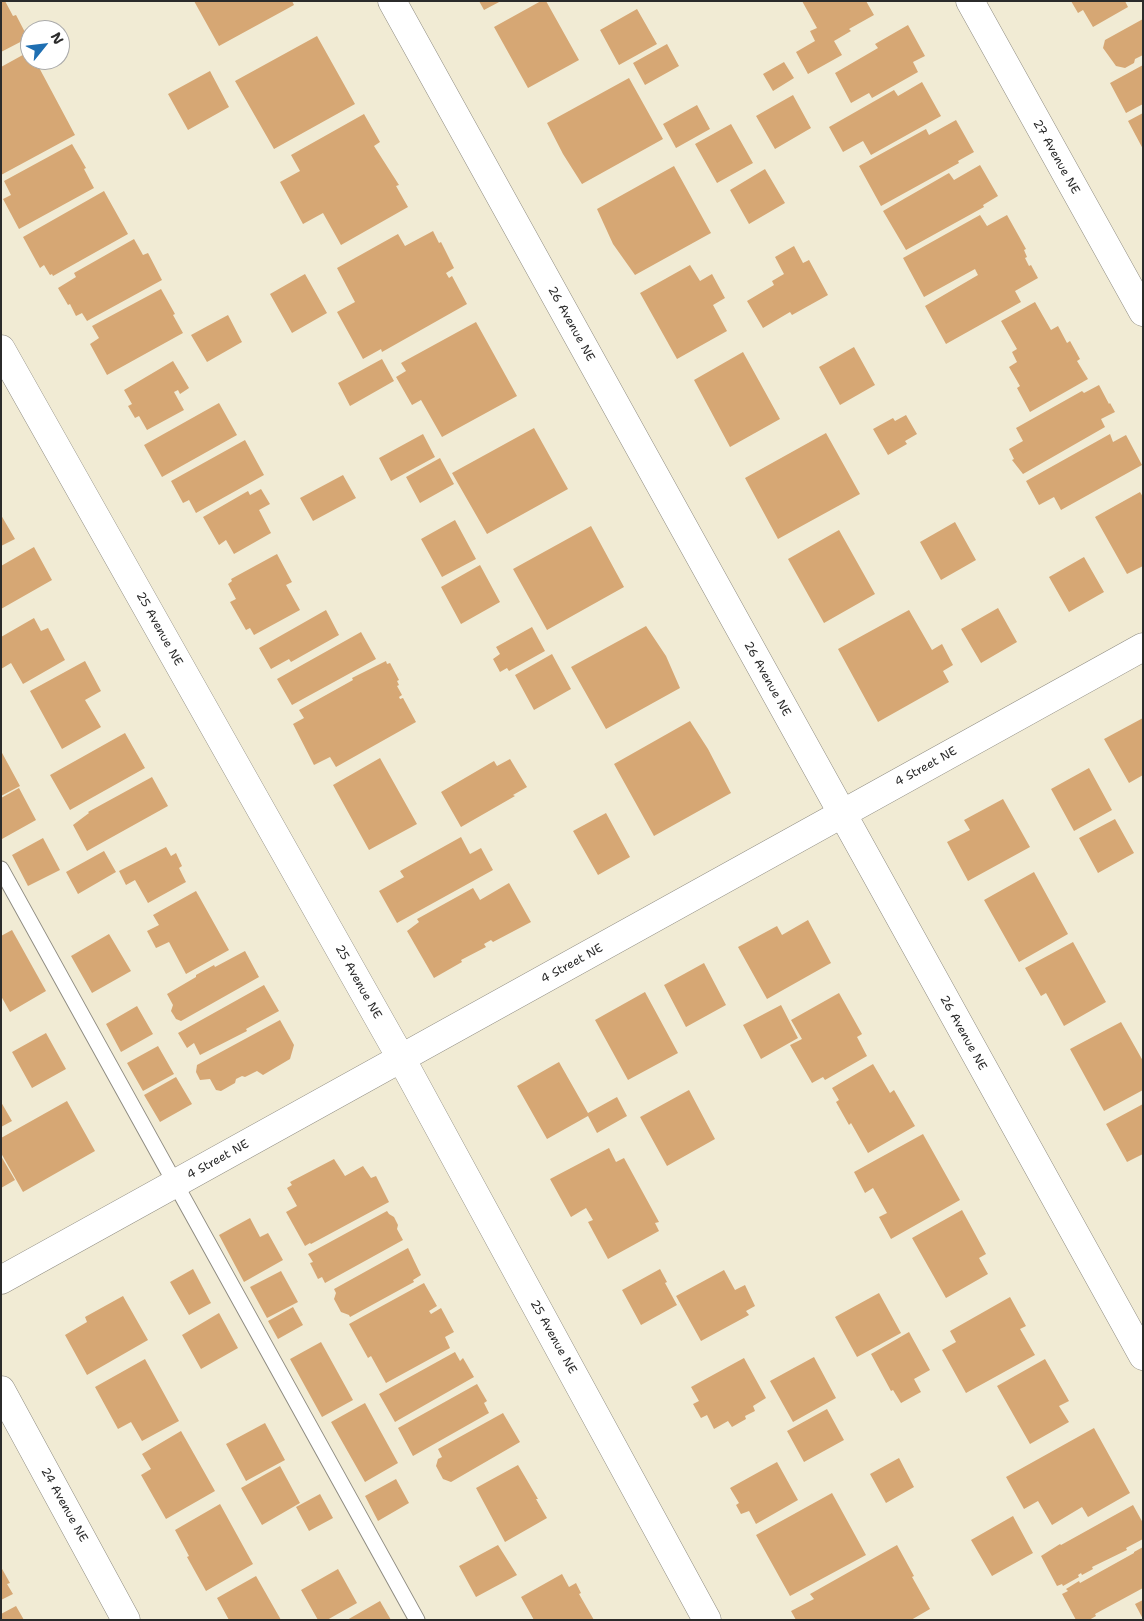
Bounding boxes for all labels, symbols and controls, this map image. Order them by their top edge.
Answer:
north arrow [20,20,70,70]
text: N [47,29,68,47]
street label: 27 Avenue NE [1030,117,1082,197]
street label: 26 Avenue NE [544,284,598,364]
street label: 25 Avenue NE [133,589,185,669]
street label: 26 Avenue NE [740,639,794,719]
street label: 4 Street NE [893,744,959,790]
street label: 4 Street NE [539,941,605,987]
street label: 25 Avenue NE [332,942,384,1022]
street label: 26 Avenue NE [936,993,990,1073]
street label: 4 Street NE [185,1137,251,1183]
street label: 25 Avenue NE [527,1297,579,1377]
street label: 24 Avenue NE [38,1465,90,1545]

